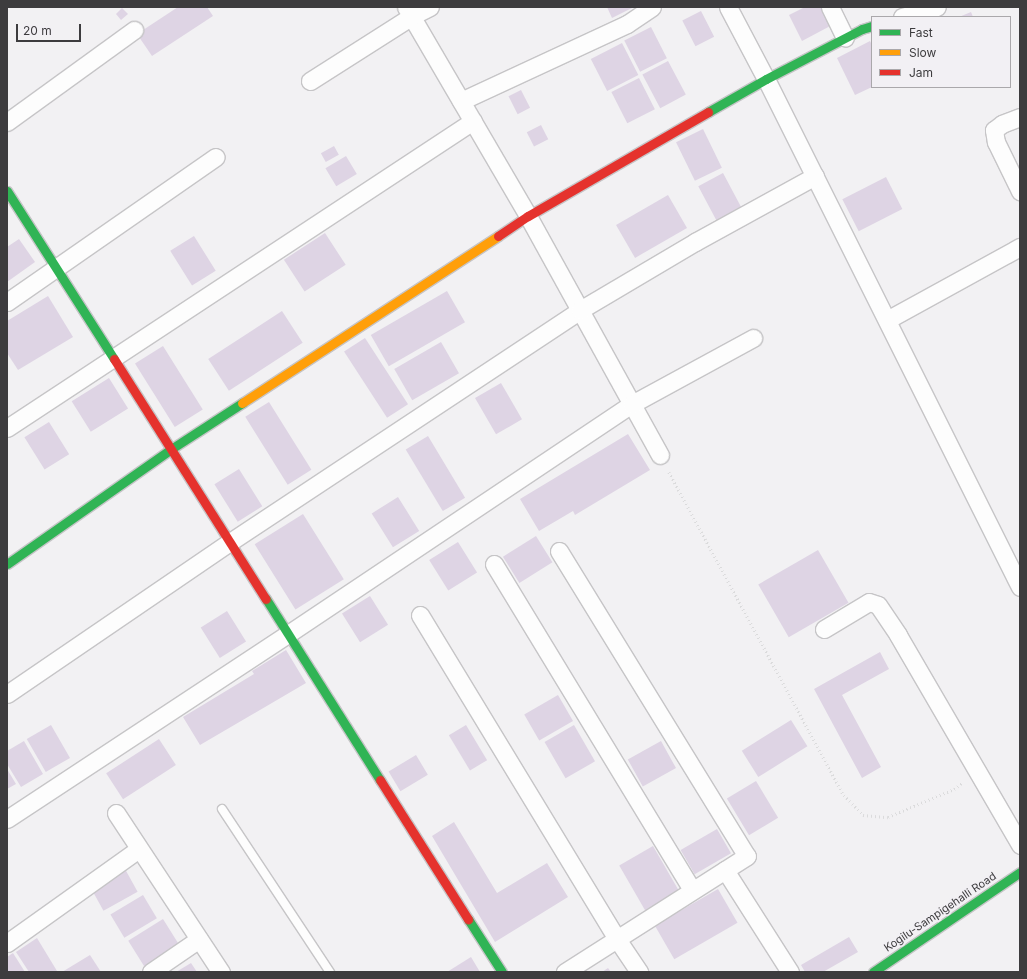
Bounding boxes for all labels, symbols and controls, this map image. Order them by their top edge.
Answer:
scale bar [18,16,83,42]
legend [871,16,1011,88]
text: 20 m [23,23,52,38]
text: Fast [909,25,933,40]
text: Slow [909,45,936,60]
text: Jam [909,65,933,80]
street label: Kogilu-Sampigehalli Road [881,869,999,955]

